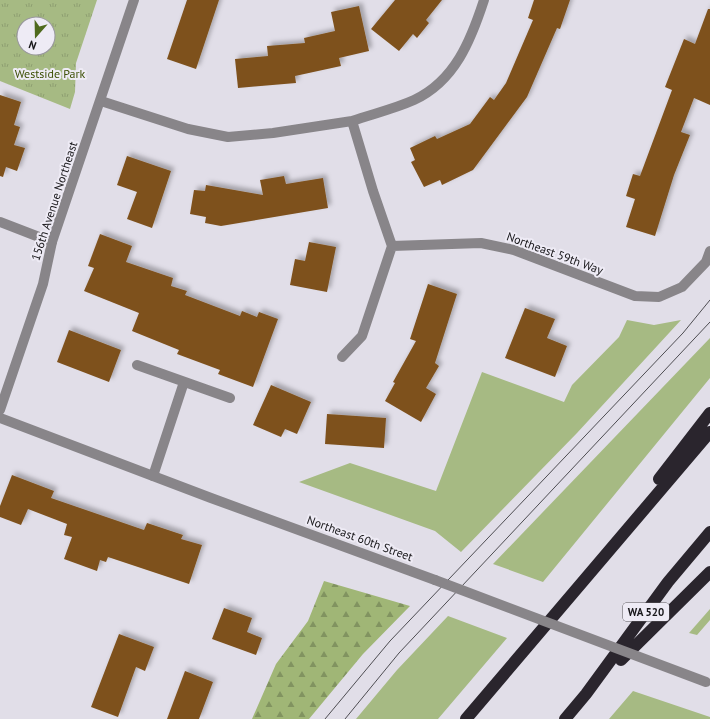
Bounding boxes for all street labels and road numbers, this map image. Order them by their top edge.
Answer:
street label: 156th Avenue Northeast [28,139,80,263]
street label: Northeast 59th Way [505,229,606,278]
street label: Northeast 60th Street [305,512,415,564]
road number: WA 520 [623,603,669,621]

